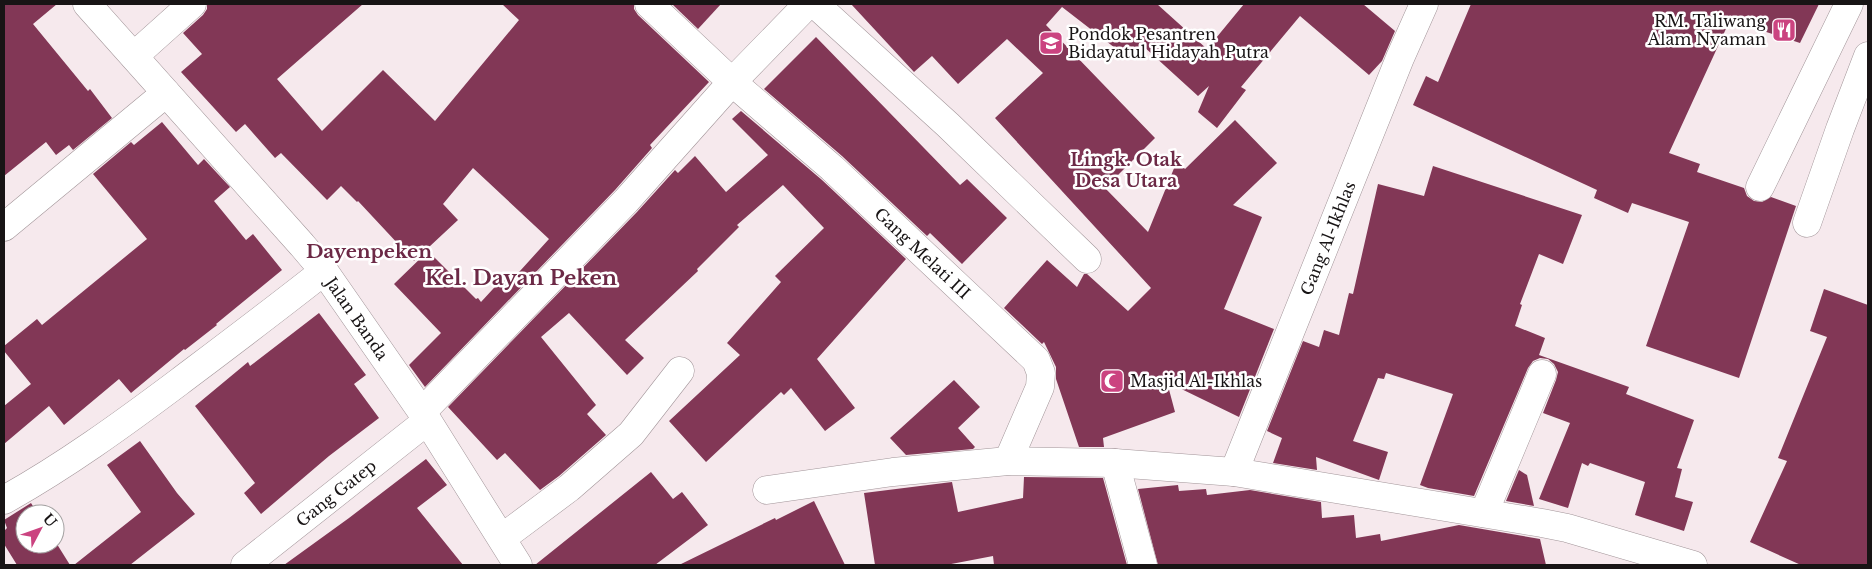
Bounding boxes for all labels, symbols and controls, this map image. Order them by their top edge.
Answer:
place label: RM. Taliwang Alam Nyaman [1647,11,1766,49]
restaurant icon: RM. Taliwang Alam Nyaman [1771,17,1797,43]
place label: Pondok Pesantren Bidayatul Hidayah Putra [1068,24,1269,62]
school or university icon: Pondok Pesantren Bidayatul Hidayah Putra [1038,30,1064,56]
district label: Lingk. Otak Desa Utara [1070,149,1183,192]
street label: Gang Al-Ikhlas [1296,178,1360,298]
street label: Gang Melati III [870,203,975,303]
district label: Dayenpeken [306,240,432,263]
district label: Kel. Dayan Peken [425,265,617,291]
street label: Jalan Banda [320,272,393,364]
mosque icon: Masjid Al-Ikhlas [1099,368,1125,394]
place label: Masjid Al-Ikhlas [1130,371,1262,391]
street label: Gang Gatep [292,455,380,531]
north arrow [15,504,65,554]
text: U [39,510,61,532]

